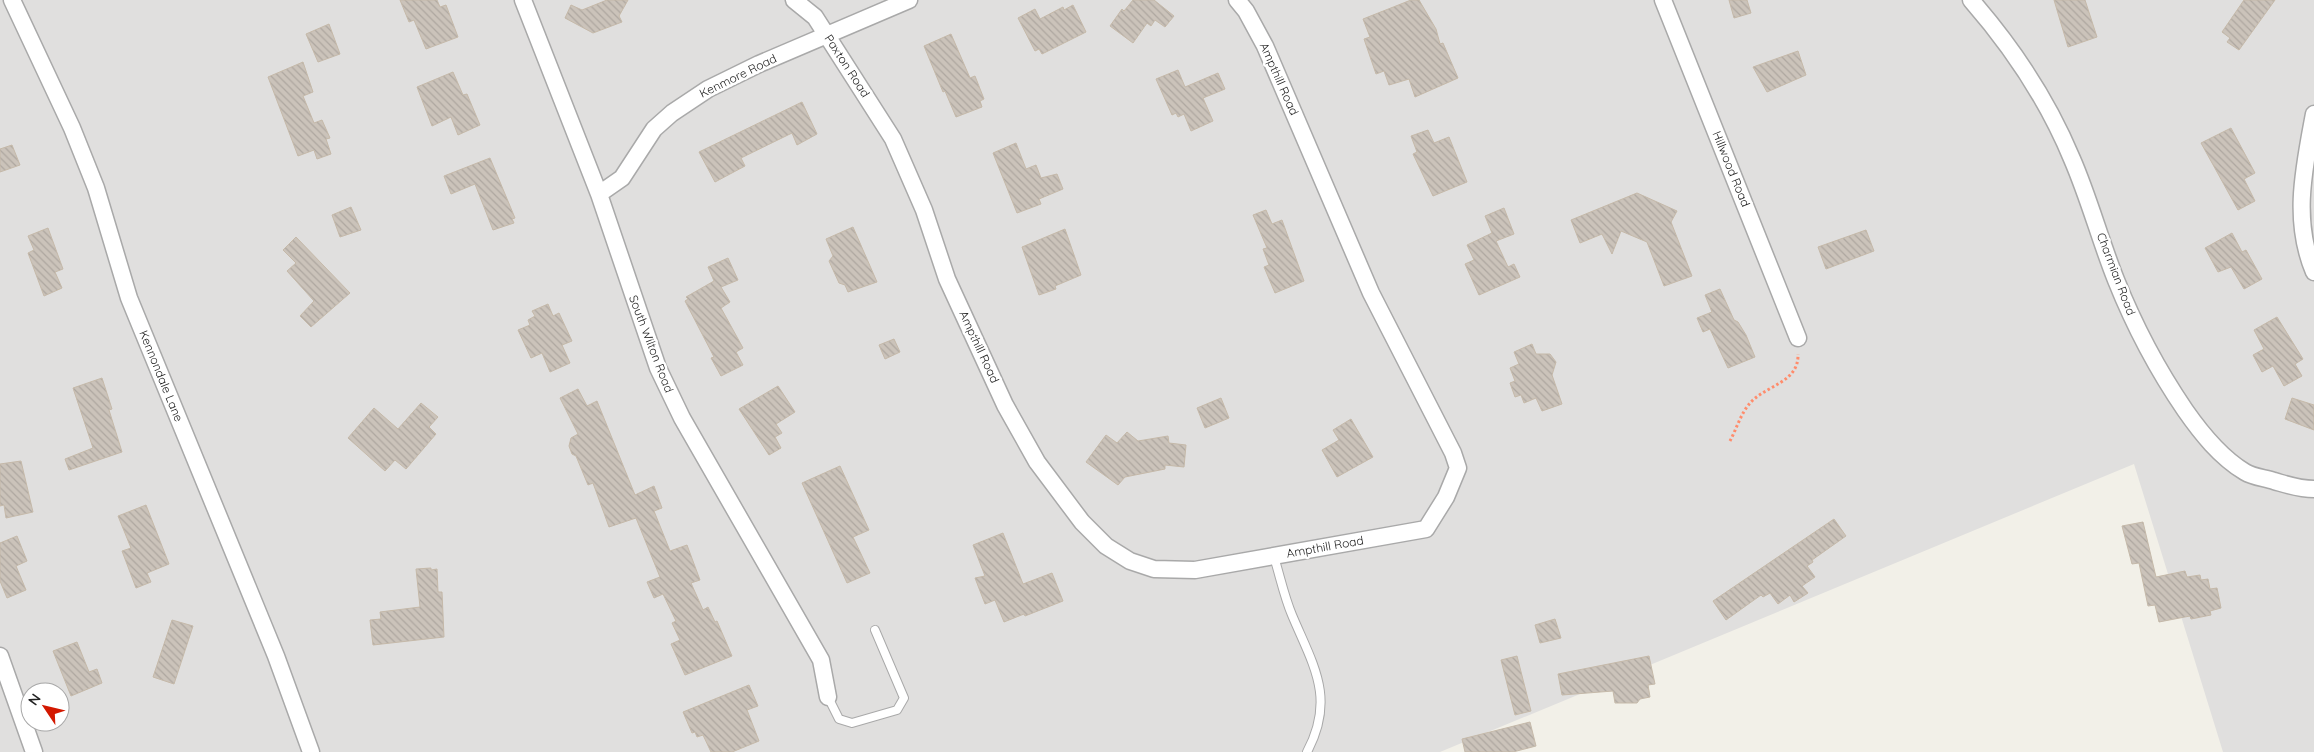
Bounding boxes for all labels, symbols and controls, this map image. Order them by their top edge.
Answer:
street label: Paxton Road [822,31,873,100]
street label: Ampthill Road [1257,40,1302,117]
street label: Kenmore Road [697,50,779,101]
street label: Hillwood Road [1709,129,1753,209]
street label: Charmian Road [2094,230,2139,317]
street label: South Wilton Road [626,293,677,395]
street label: Ampthill Road [956,308,1003,385]
street label: Kennondale Lane [136,328,187,424]
street label: Ampthill Road [1285,532,1365,561]
north arrow [20,682,70,732]
text: N [24,690,45,709]

